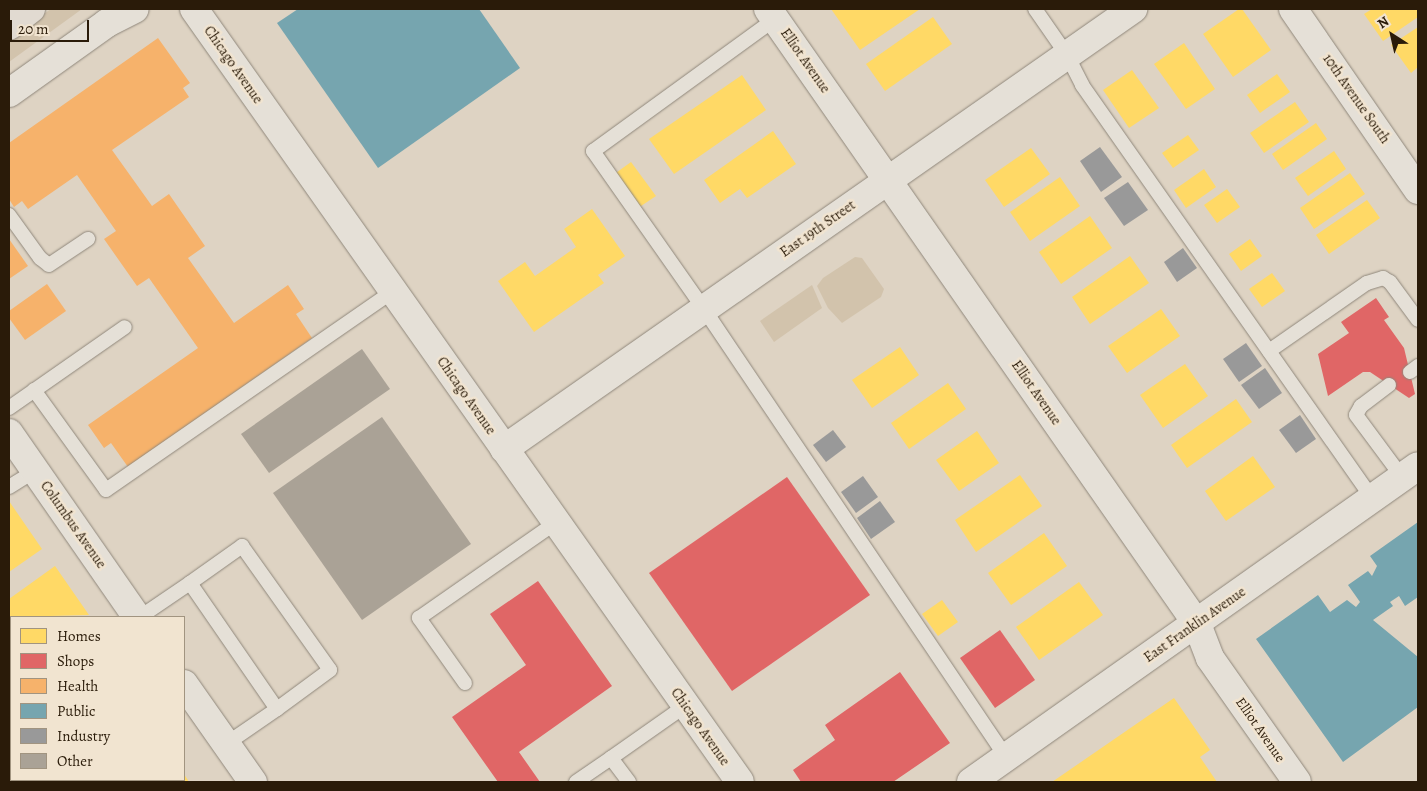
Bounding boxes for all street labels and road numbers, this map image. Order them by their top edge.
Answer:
street label: Chicago Avenue [200,23,266,107]
street label: Elliot Avenue [777,25,833,97]
street label: 10th Avenue South [1319,51,1393,147]
street label: East 19th Street [777,197,859,261]
street label: Chicago Avenue [433,354,499,438]
street label: Elliot Avenue [1008,357,1064,429]
street label: Columbus Avenue [37,478,109,572]
street label: East Franklin Avenue [1141,584,1249,666]
street label: Chicago Avenue [667,685,733,769]
street label: Elliot Avenue [1232,694,1288,766]

